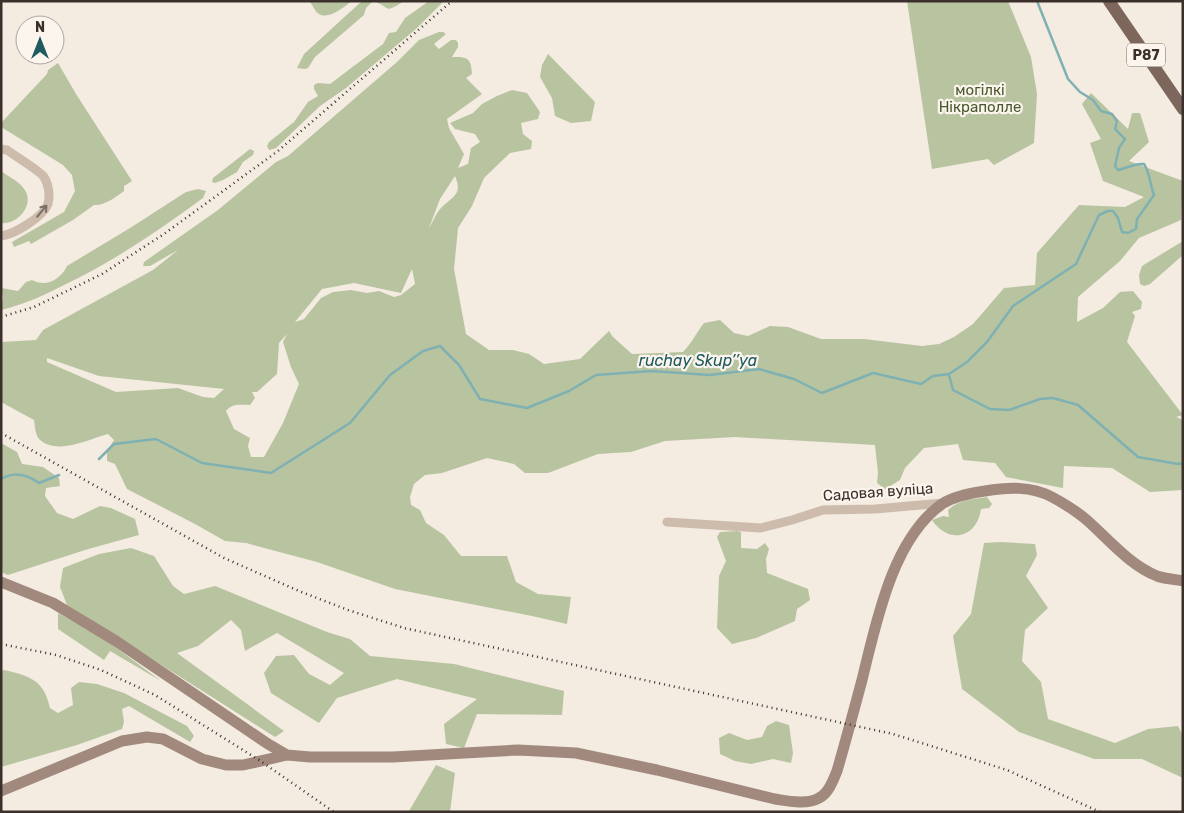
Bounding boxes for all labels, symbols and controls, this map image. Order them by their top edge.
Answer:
north arrow [15,15,65,65]
text: N [35,19,45,36]
road number: Р87 [1127,44,1165,66]
park label: могілкі Нікраполле [939,81,1021,116]
one-way arrow [36,205,47,218]
water label: ruchay Skup’’ya [639,351,757,370]
street label: Садовая вуліца [822,479,934,505]

